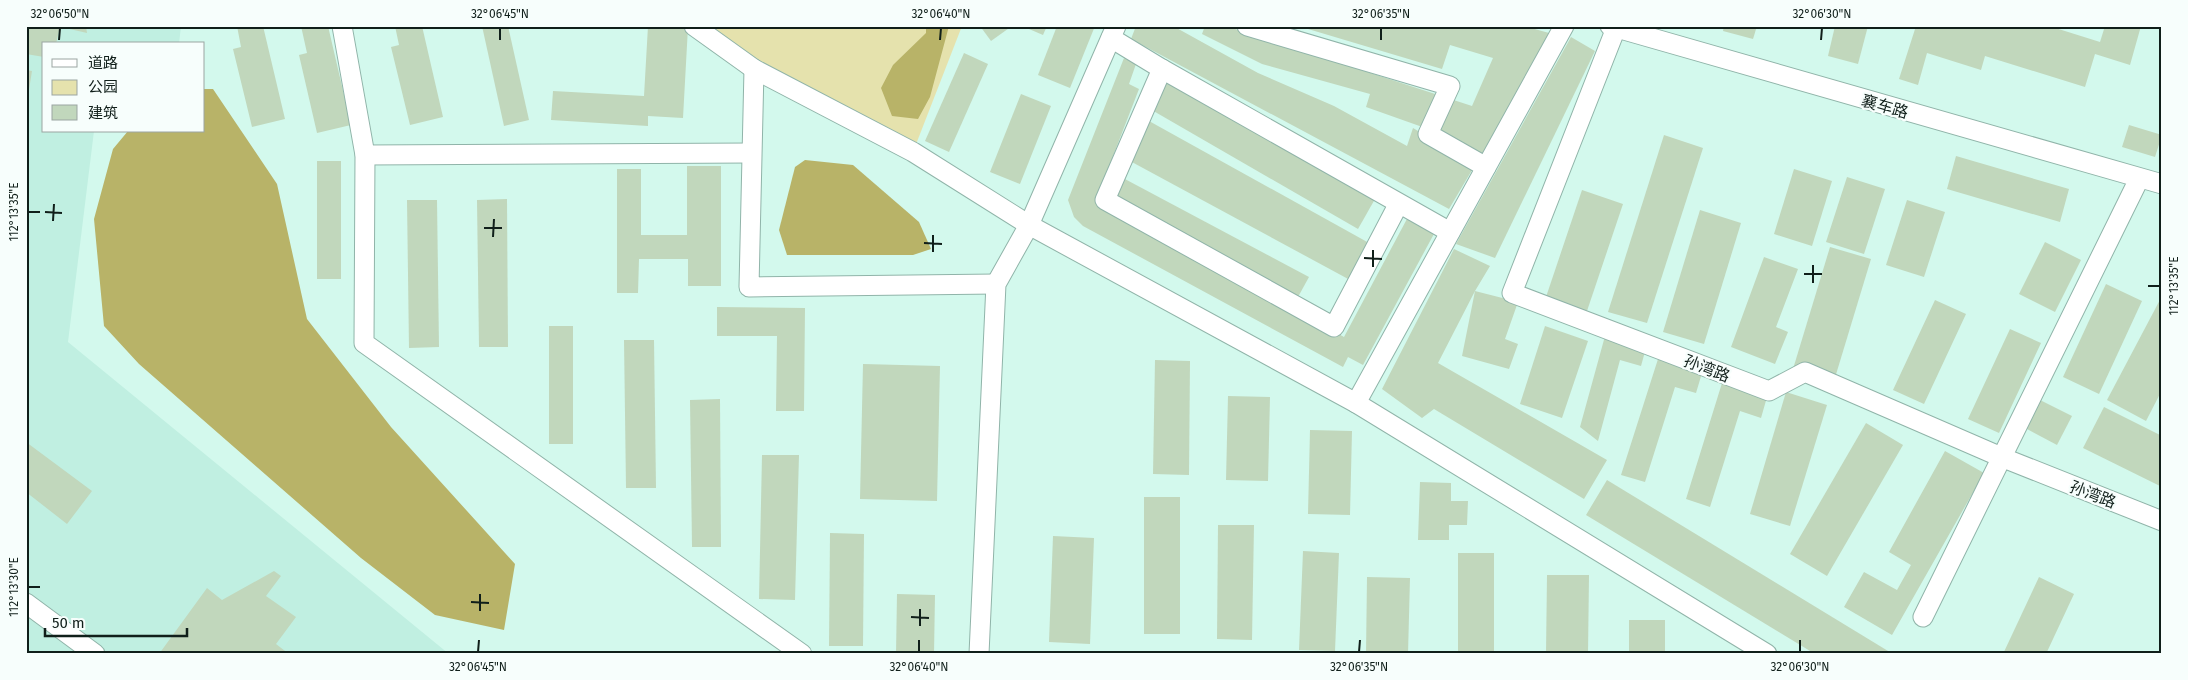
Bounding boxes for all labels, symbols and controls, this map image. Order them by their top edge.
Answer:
text: 32°06'50"N [30,7,90,21]
text: 32°06'45"N [471,7,529,21]
text: 32°06'40"N [911,7,971,21]
text: 32°06'35"N [1352,7,1410,21]
text: 32°06'30"N [1792,7,1852,21]
legend [42,42,205,132]
text: 道路 [88,54,118,72]
text: 公园 [88,78,118,96]
street label: 襄车路 [1859,91,1911,122]
text: 建筑 [88,104,118,122]
text: 112°13'35"E [7,182,21,242]
text: 112°13'35"E [2167,256,2181,316]
street label: 孙湾路 [1681,351,1733,386]
street label: 孙湾路 [2067,477,2119,512]
text: 112°13'30"E [7,557,21,617]
scale bar [45,605,188,637]
text: 50 m [52,614,85,632]
text: 32°06'45"N [449,660,507,674]
text: 32°06'40"N [889,660,949,674]
text: 32°06'35"N [1330,660,1388,674]
text: 32°06'30"N [1770,660,1830,674]

